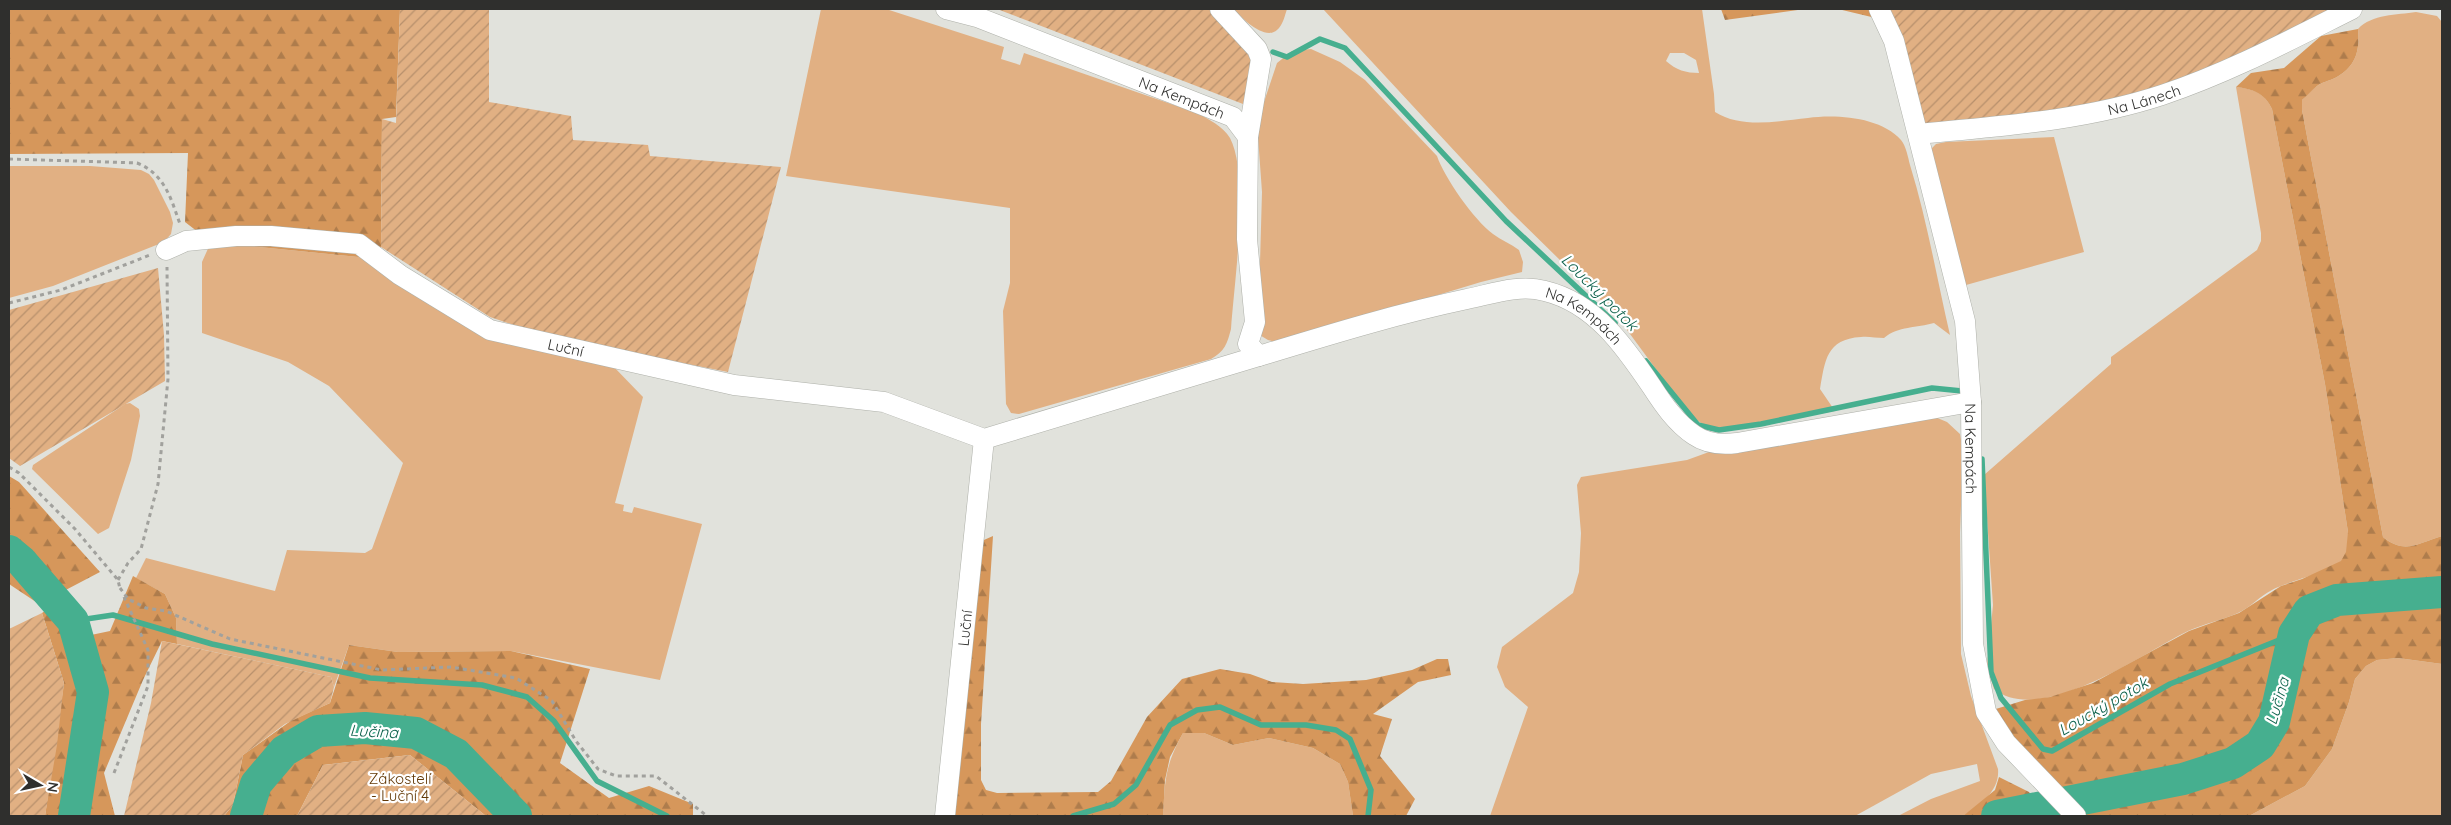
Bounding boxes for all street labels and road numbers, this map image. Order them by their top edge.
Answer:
street label: Na Kempách [1136,72,1228,122]
street label: Na Lánech [2106,80,2183,119]
street label: Na Kempách [1543,282,1627,348]
street label: Luční [546,334,586,360]
street label: Na Kempách [1962,403,1981,494]
street label: Luční [953,608,976,647]

